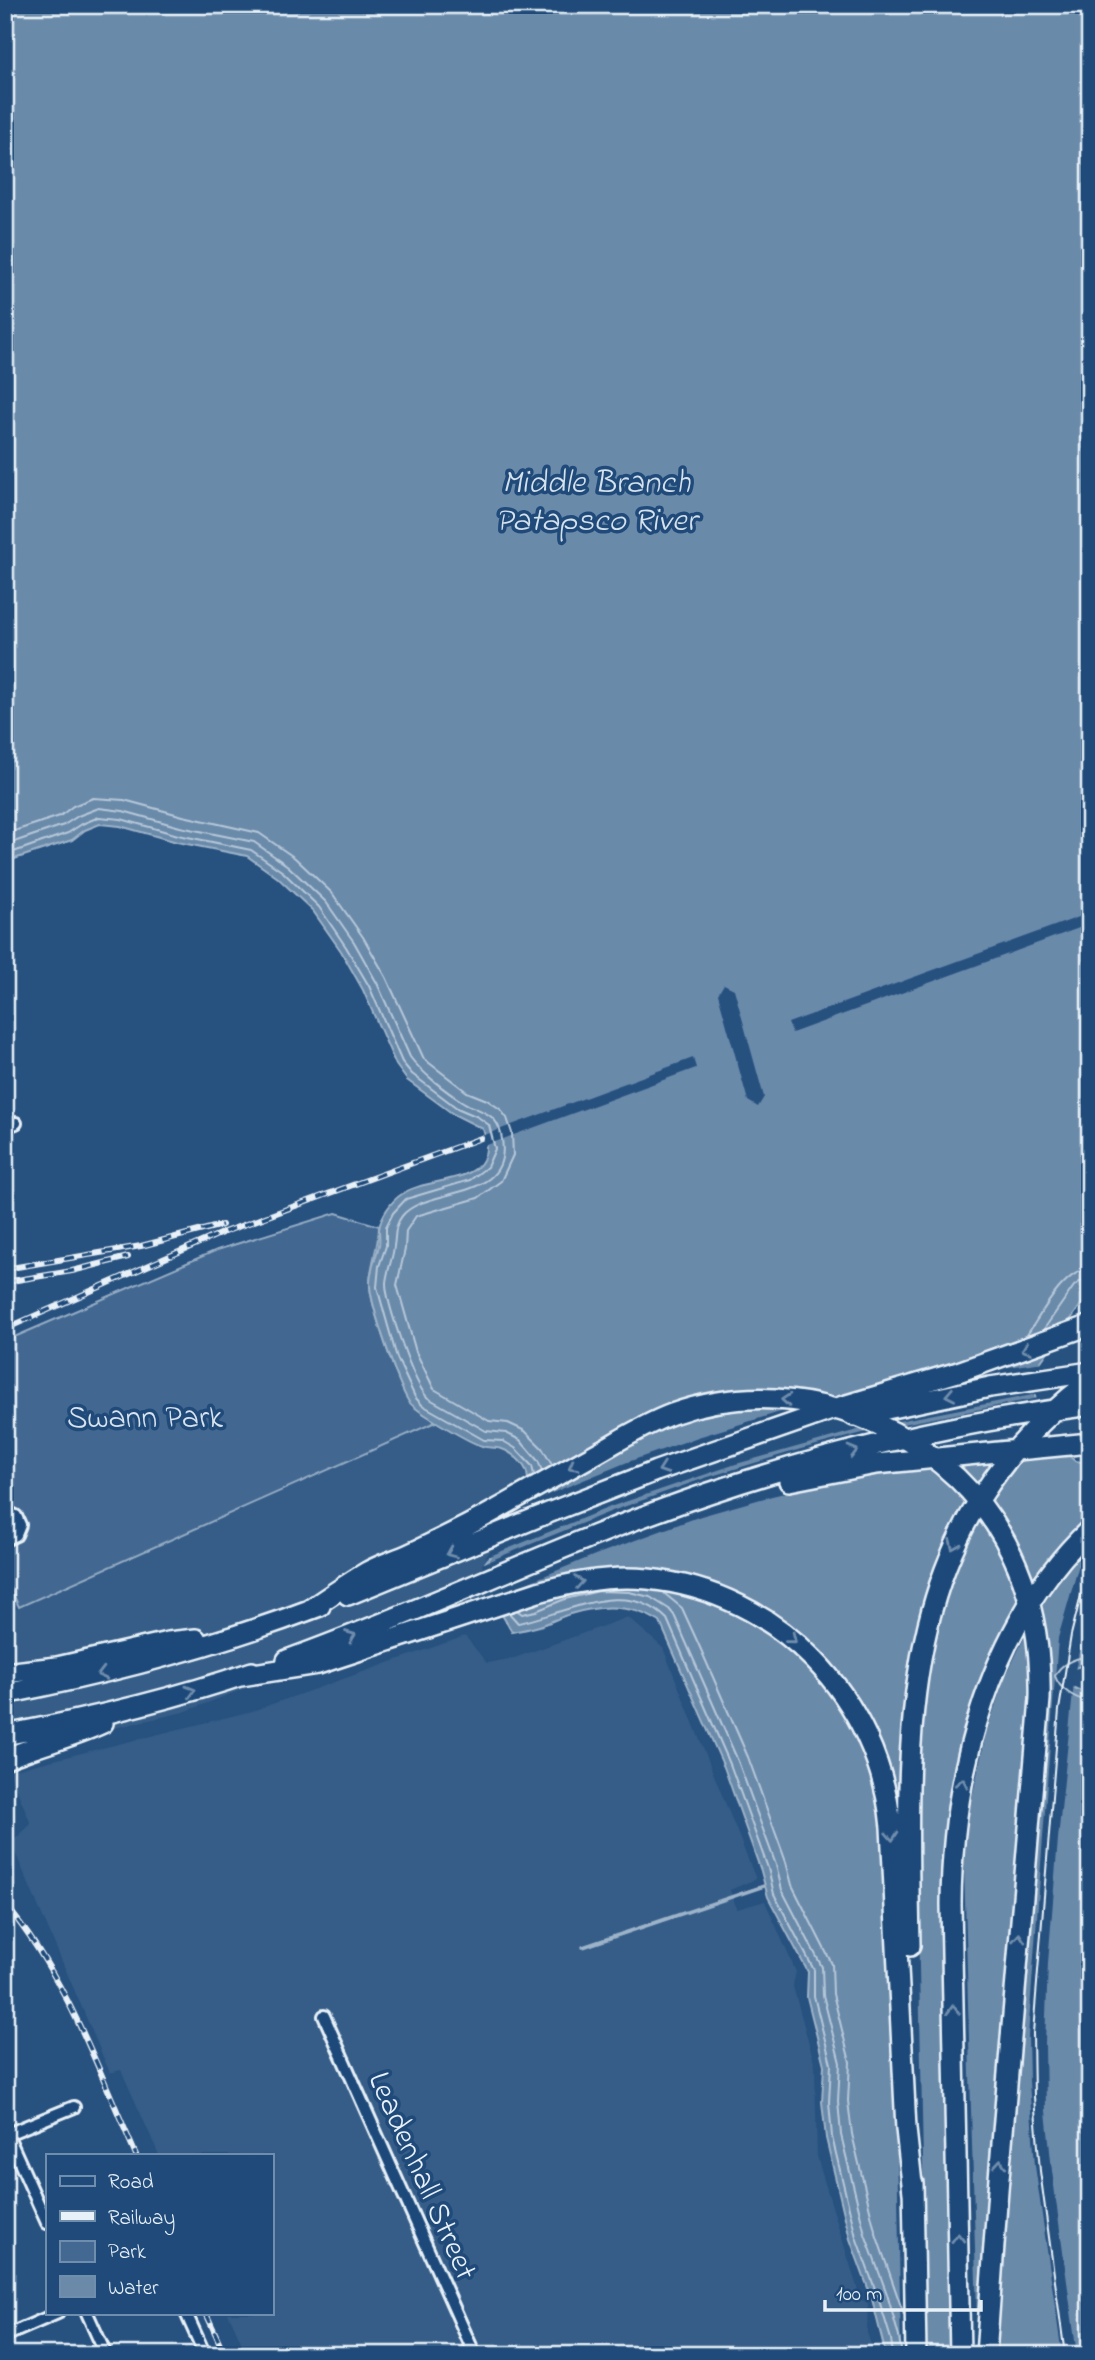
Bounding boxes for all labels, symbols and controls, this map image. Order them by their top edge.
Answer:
water label: Middle Branch Patapsco River [495,460,701,546]
one-way arrow [1020,1340,1032,1354]
one-way arrow [944,1386,956,1401]
one-way arrow [780,1393,791,1408]
park label: Swann Park [67,1396,224,1443]
one-way arrow [847,1445,859,1459]
one-way arrow [567,1458,580,1471]
one-way arrow [657,1461,669,1475]
one-way arrow [948,1538,962,1550]
one-way arrow [446,1545,458,1559]
one-way arrow [574,1575,585,1590]
one-way arrow [345,1630,357,1644]
one-way arrow [784,1631,797,1643]
one-way arrow [96,1666,108,1680]
one-way arrow [185,1685,197,1700]
one-way arrow [954,1777,969,1789]
one-way arrow [884,1831,899,1842]
one-way arrow [1011,1932,1026,1943]
one-way arrow [945,2004,960,2015]
street label: Leadenhall Street [354,2065,488,2288]
legend [46,2154,273,2314]
one-way arrow [992,2159,1007,2170]
text: Road [108,2168,154,2198]
text: Railway [108,2204,175,2236]
one-way arrow [950,2232,965,2243]
text: Park [108,2238,147,2268]
scale bar [825,2269,981,2313]
text: Water [108,2274,159,2304]
text: 100 m [836,2280,882,2310]

